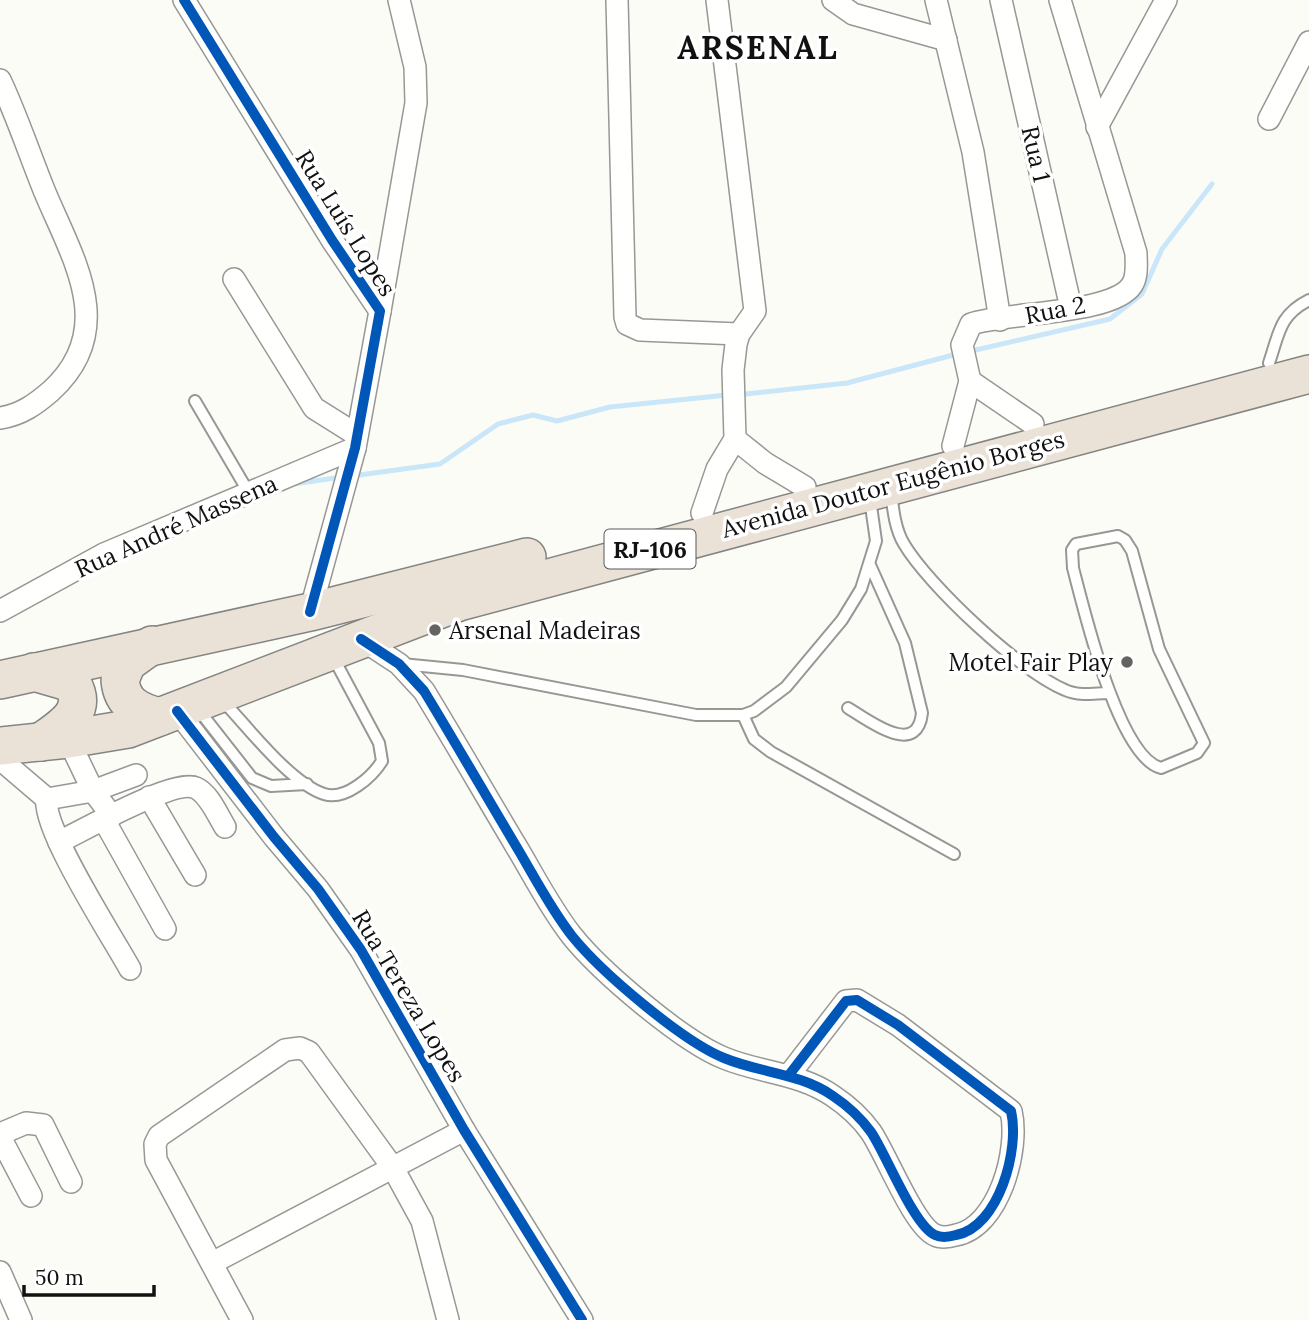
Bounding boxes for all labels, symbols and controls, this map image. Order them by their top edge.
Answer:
district label: ARSENAL [677,27,839,68]
street label: Rua 1 [1015,123,1057,185]
street label: Rua Luís Lopes [289,144,403,302]
street label: Rua 2 [1022,289,1088,331]
street label: Avenida Doutor Eugênio Borges [717,423,1068,545]
street label: Rua André Massena [70,467,282,585]
road number: RJ-106 [604,530,696,568]
place label: Arsenal Madeiras [448,615,641,646]
marker: Arsenal Madeiras [427,622,443,638]
place label: Motel Fair Play [948,647,1113,678]
marker: Motel Fair Play [1119,654,1135,670]
street label: Rua Tereza Lopes [345,904,473,1088]
scale bar [24,1254,154,1298]
text: 50 m [35,1264,84,1291]

